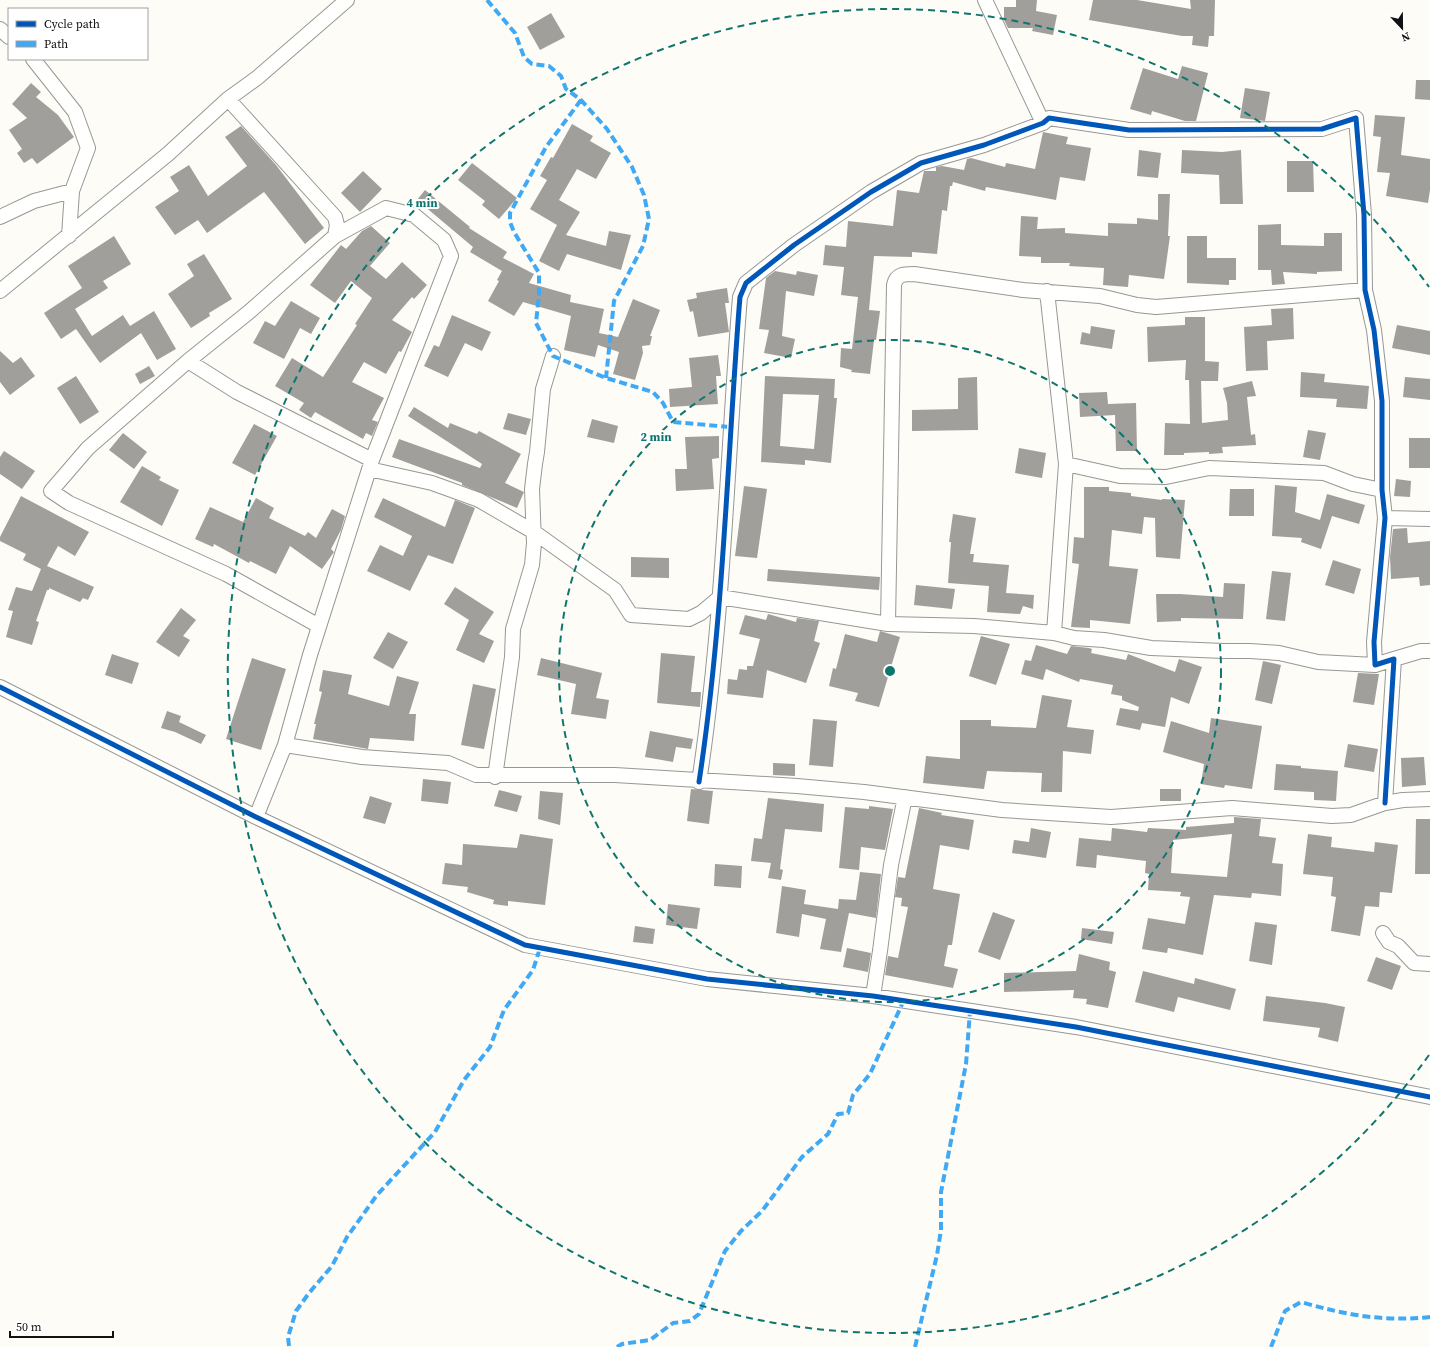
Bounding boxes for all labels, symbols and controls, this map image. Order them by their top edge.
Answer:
legend [8,8,148,60]
north arrow [1382,8,1422,48]
text: Cycle path [44,16,100,32]
text: N [1399,28,1412,45]
text: Path [44,36,68,52]
text: 4 min [406,195,438,211]
text: 2 min [640,429,672,445]
centre of rings [883,664,897,678]
scale bar [10,1313,113,1339]
text: 50 m [16,1319,42,1335]

